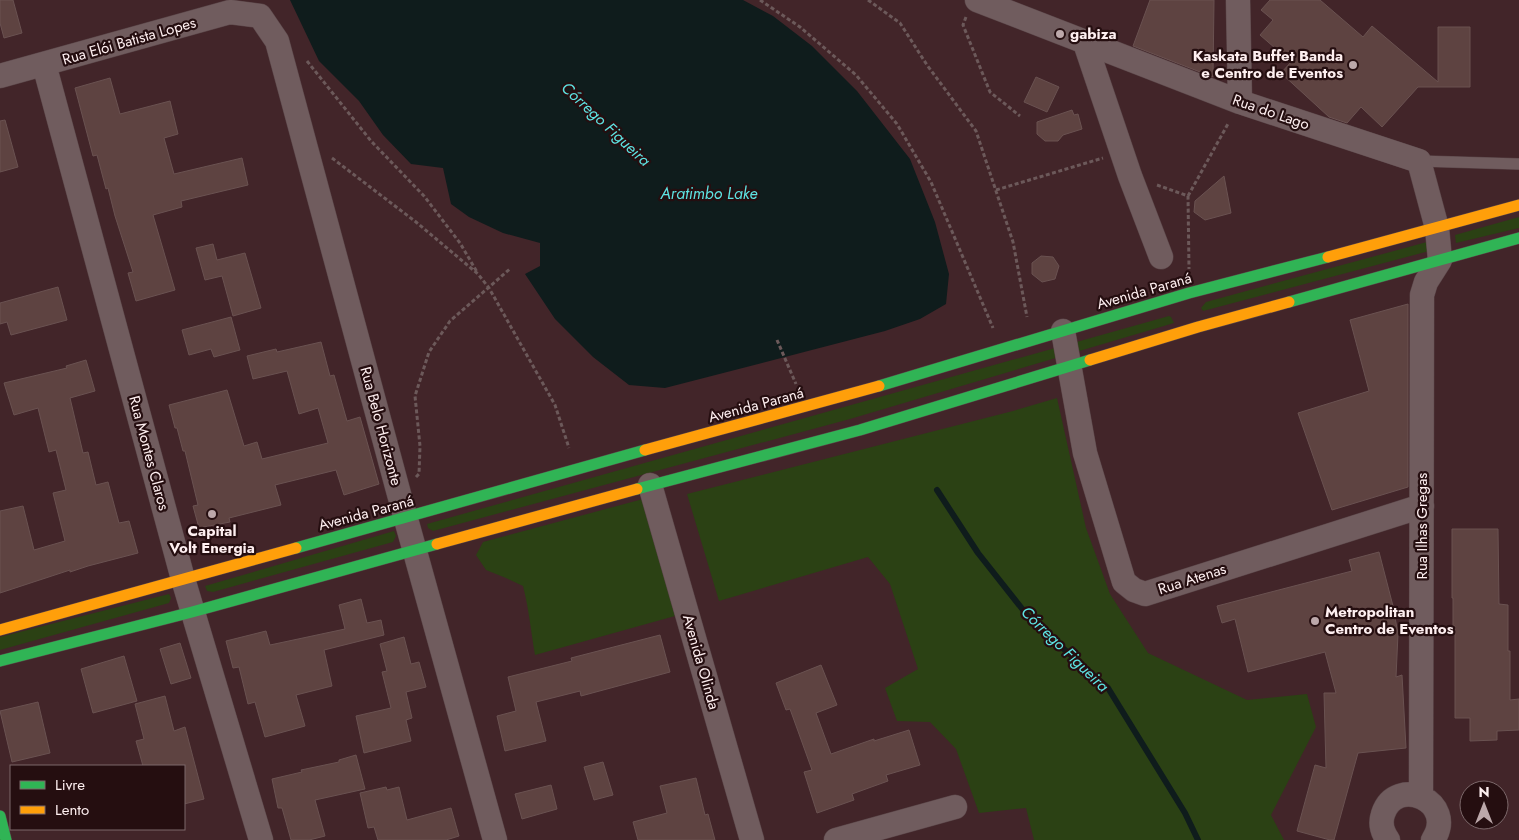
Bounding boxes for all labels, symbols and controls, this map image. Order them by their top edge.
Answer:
street label: Rua Elói Batista Lopes [60,11,198,71]
place label: gabiza [1070,23,1117,45]
marker: gabiza [1054,28,1066,40]
place label: Kaskata Buffet Banda e Centro de Eventos [1193,45,1343,84]
marker: Kaskata Buffet Banda e Centro de Eventos [1347,59,1359,71]
water label: Córrego Figueira [556,76,656,172]
street label: Rua do Lago [1230,89,1312,135]
water label: Aratimbo Lake [660,182,757,205]
street label: Avenida Paraná [1094,267,1194,315]
street label: Rua Belo Horizonte [355,364,408,488]
street label: Avenida Paraná [706,382,806,428]
street label: Rua Montes Claros [123,393,175,513]
street label: Rua Ilhas Gregas [1411,473,1433,579]
street label: Avenida Paraná [316,490,416,536]
marker: Capital Volt Energia [206,508,218,520]
place label: Capital Volt Energia [168,520,255,559]
street label: Rua Atenas [1155,558,1229,600]
water label: Córrego Figueira [1016,601,1114,697]
place label: Metropolitan Centro de Eventos [1325,601,1454,640]
street label: Avenida Olinda [677,612,725,712]
marker: Metropolitan Centro de Eventos [1309,615,1321,627]
legend [10,765,185,830]
text: Livre [55,774,85,796]
north arrow [1459,780,1509,830]
text: N [1478,782,1490,802]
text: Lento [55,799,89,821]

